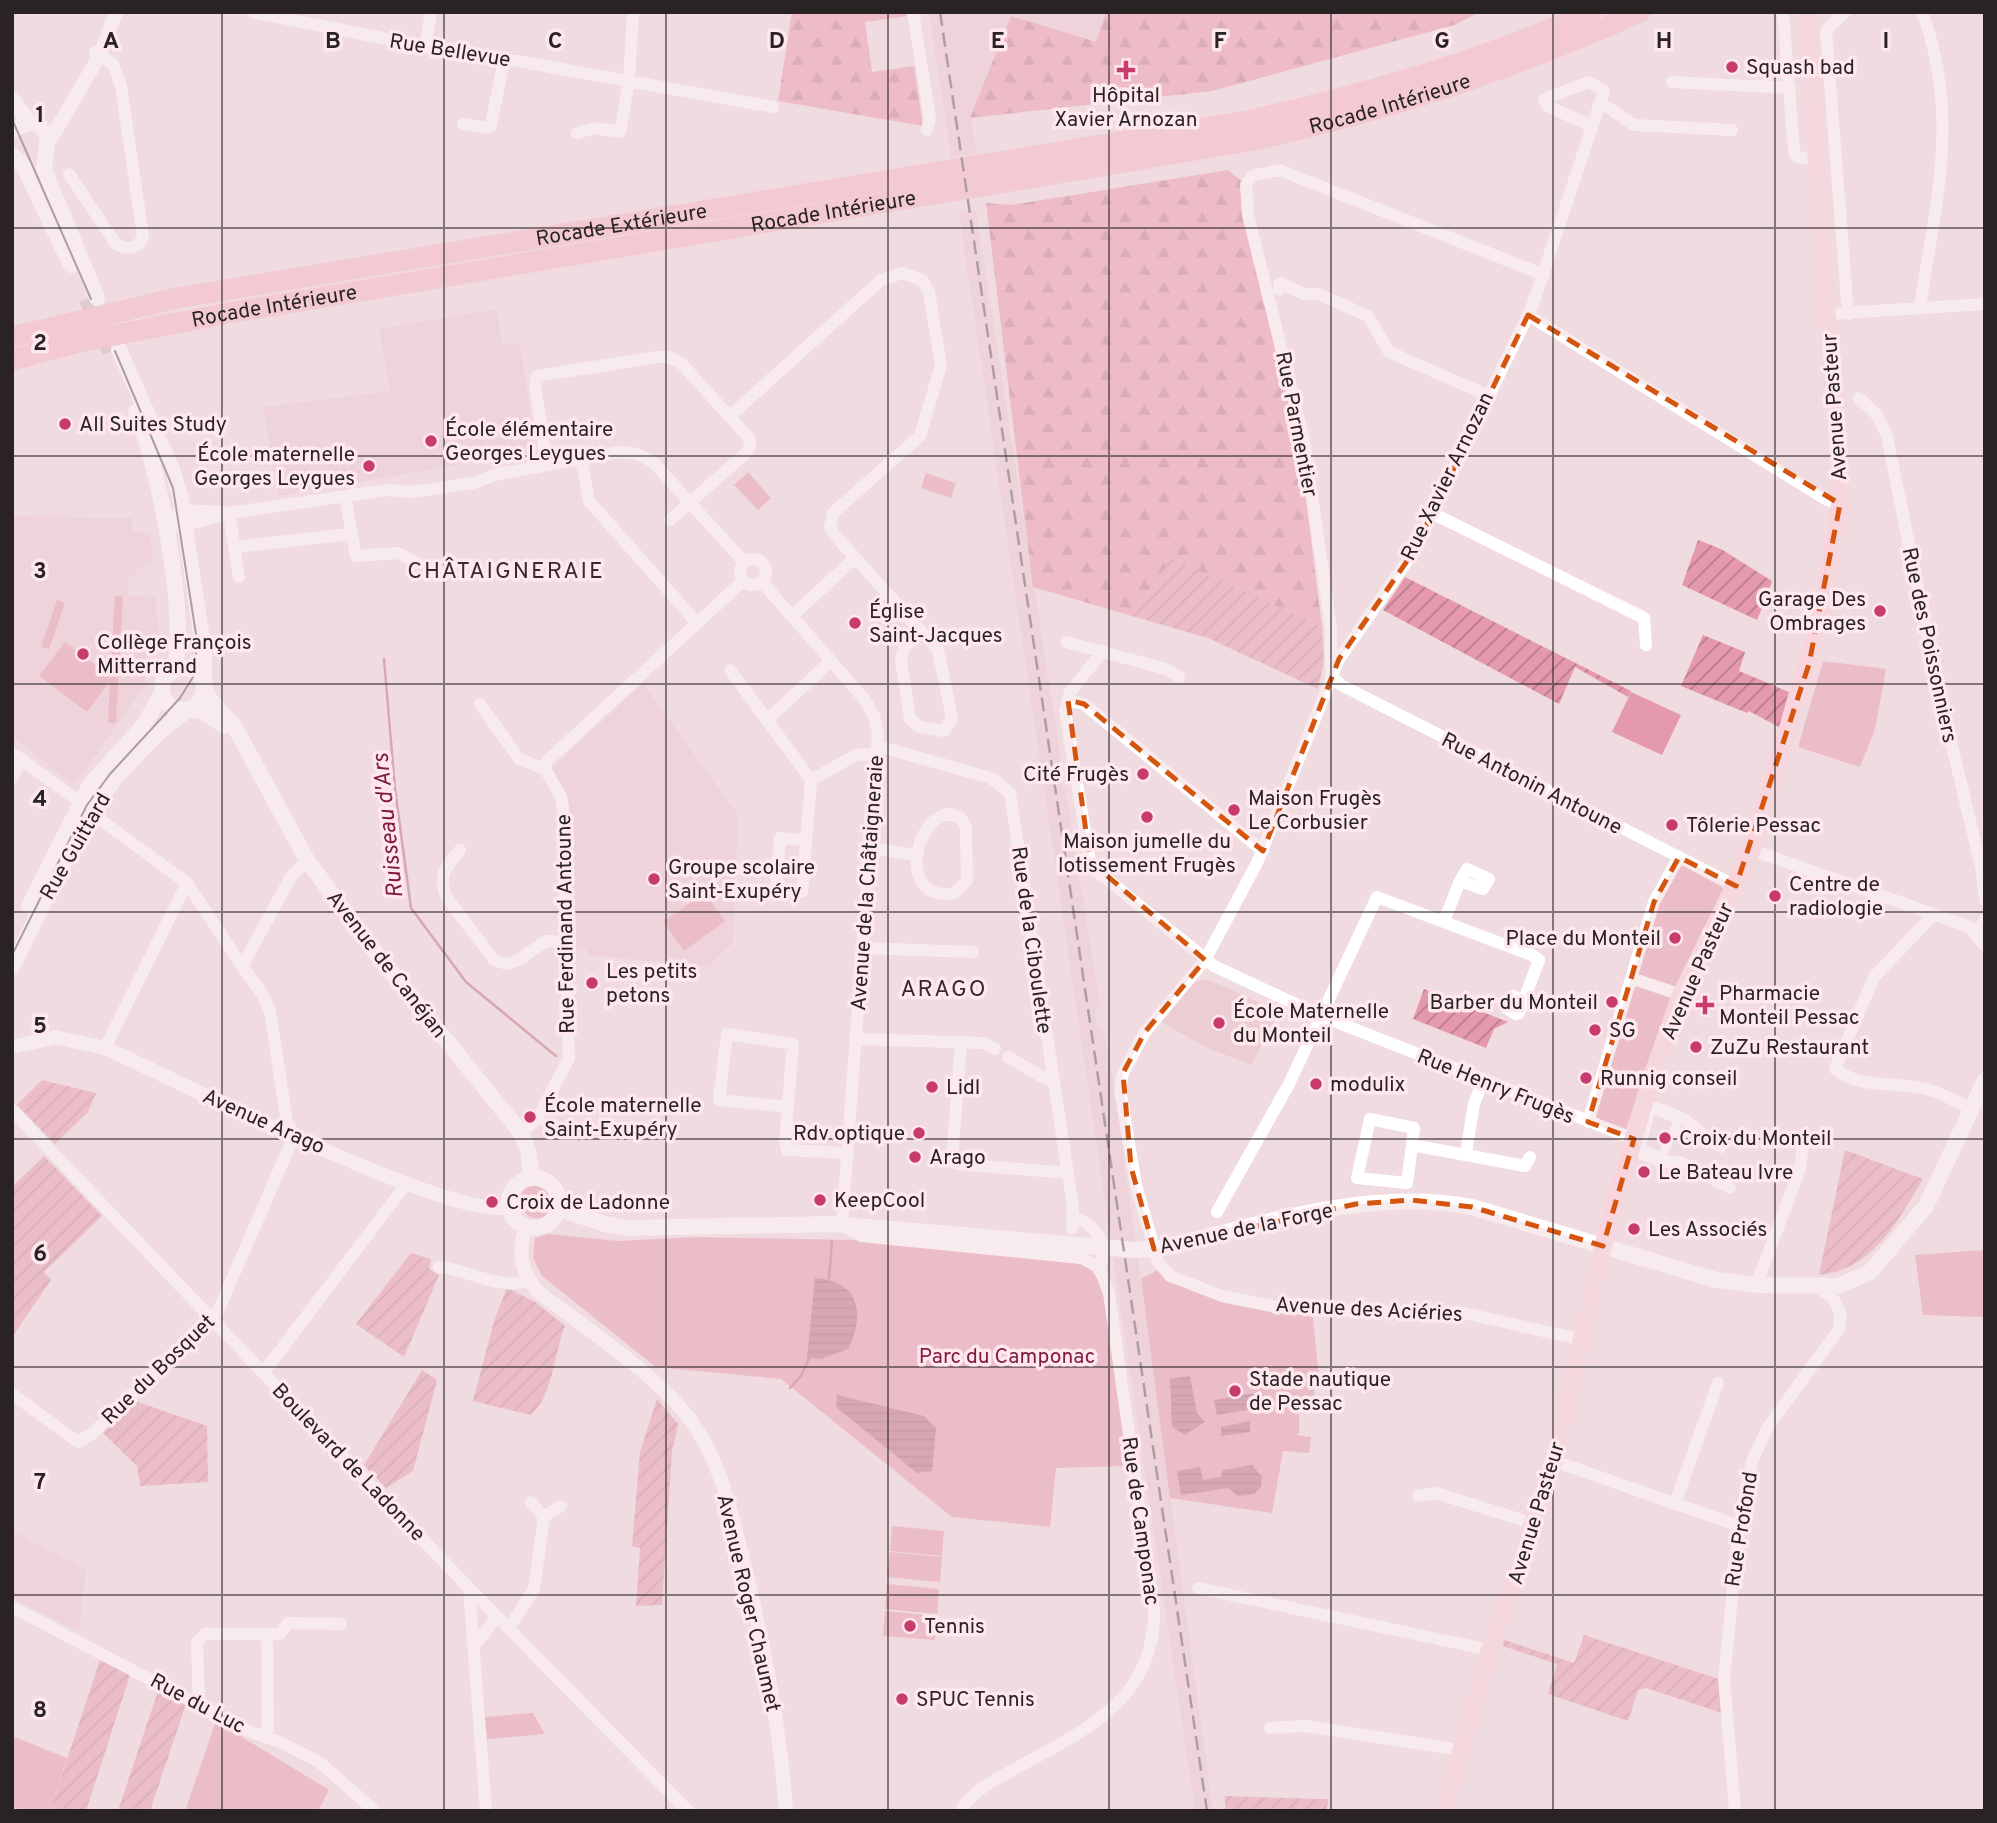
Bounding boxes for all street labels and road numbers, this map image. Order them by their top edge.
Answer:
street label: Rue Bellevue [387,29,512,74]
street label: Rocade Intérieure [1306,68,1475,141]
street label: Rocade Intérieure [749,185,918,240]
street label: Rocade Extérieure [534,199,709,253]
street label: Rocade Intérieure [190,280,359,335]
street label: Avenue Pasteur [1817,332,1854,482]
street label: Rue Parmentier [1268,349,1323,499]
street label: Rue Xavier Arnozan [1396,388,1501,566]
street label: Rue des Poissonniers [1895,545,1962,746]
street label: Rue Antonin Antoune [1436,727,1626,842]
street label: Avenue de la Châtaigneraie [846,754,891,1012]
street label: Rue Guittard [35,788,118,905]
street label: Rue Ferdinand Antoune [551,814,582,1034]
street label: Rue de la Ciboulette [1004,845,1057,1036]
street label: Avenue de Canéjan [320,886,452,1044]
street label: Avenue Pasteur [1656,899,1741,1045]
street label: Rue Henry Frugès [1413,1044,1578,1131]
street label: Avenue Arago [198,1083,329,1161]
street label: Avenue de la Forge [1157,1198,1336,1261]
street label: Avenue des Aciéries [1275,1292,1463,1329]
street label: Rue du Bosquet [96,1309,222,1431]
street label: Boulevard de Ladonne [265,1378,431,1548]
street label: Rue de Camponac [1114,1435,1165,1607]
street label: Avenue Pasteur [1503,1439,1572,1588]
street label: Rue Profond [1720,1470,1765,1589]
street label: Avenue Roger Chaumet [709,1492,786,1715]
street label: Rue du Luc [145,1668,250,1741]

